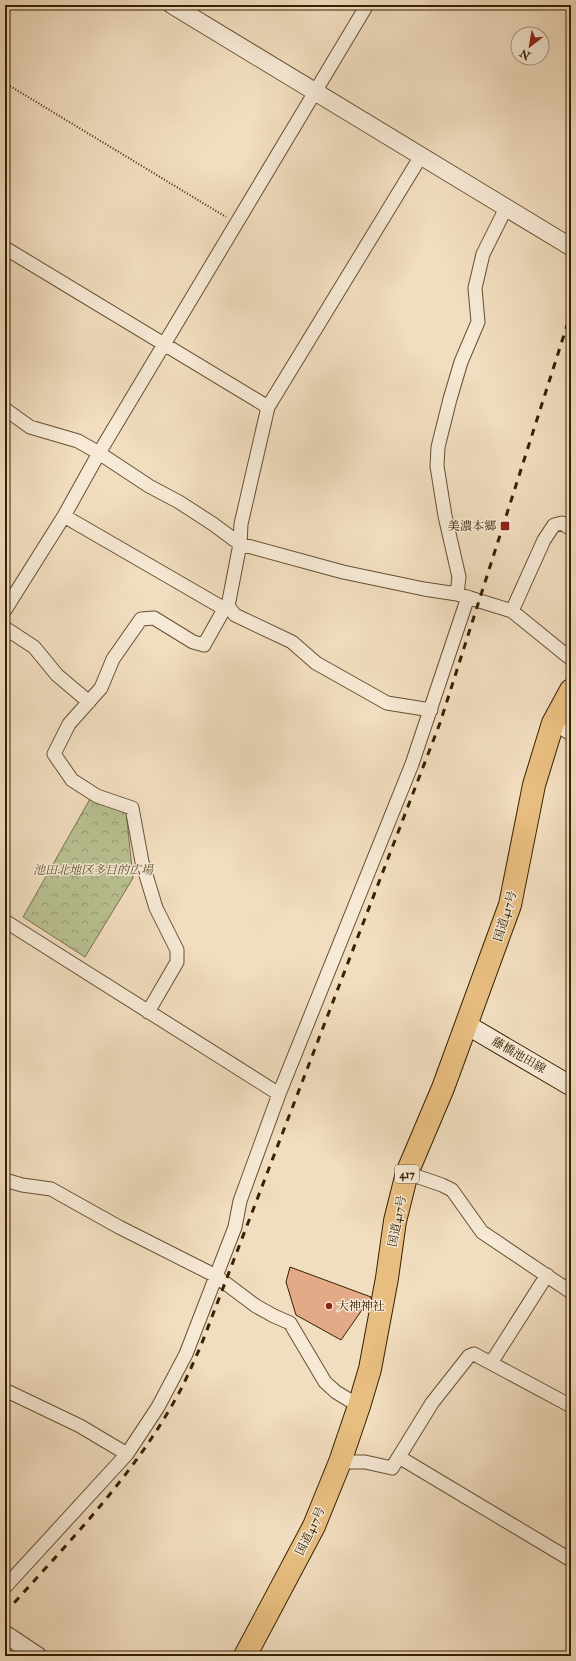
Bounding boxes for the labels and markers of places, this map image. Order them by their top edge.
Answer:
place label: 美濃本郷 [448,519,497,534]
marker: 美濃本郷 [499,520,511,532]
place label: 大神神社 [337,1299,385,1314]
marker: 大神神社 [324,1301,334,1311]

